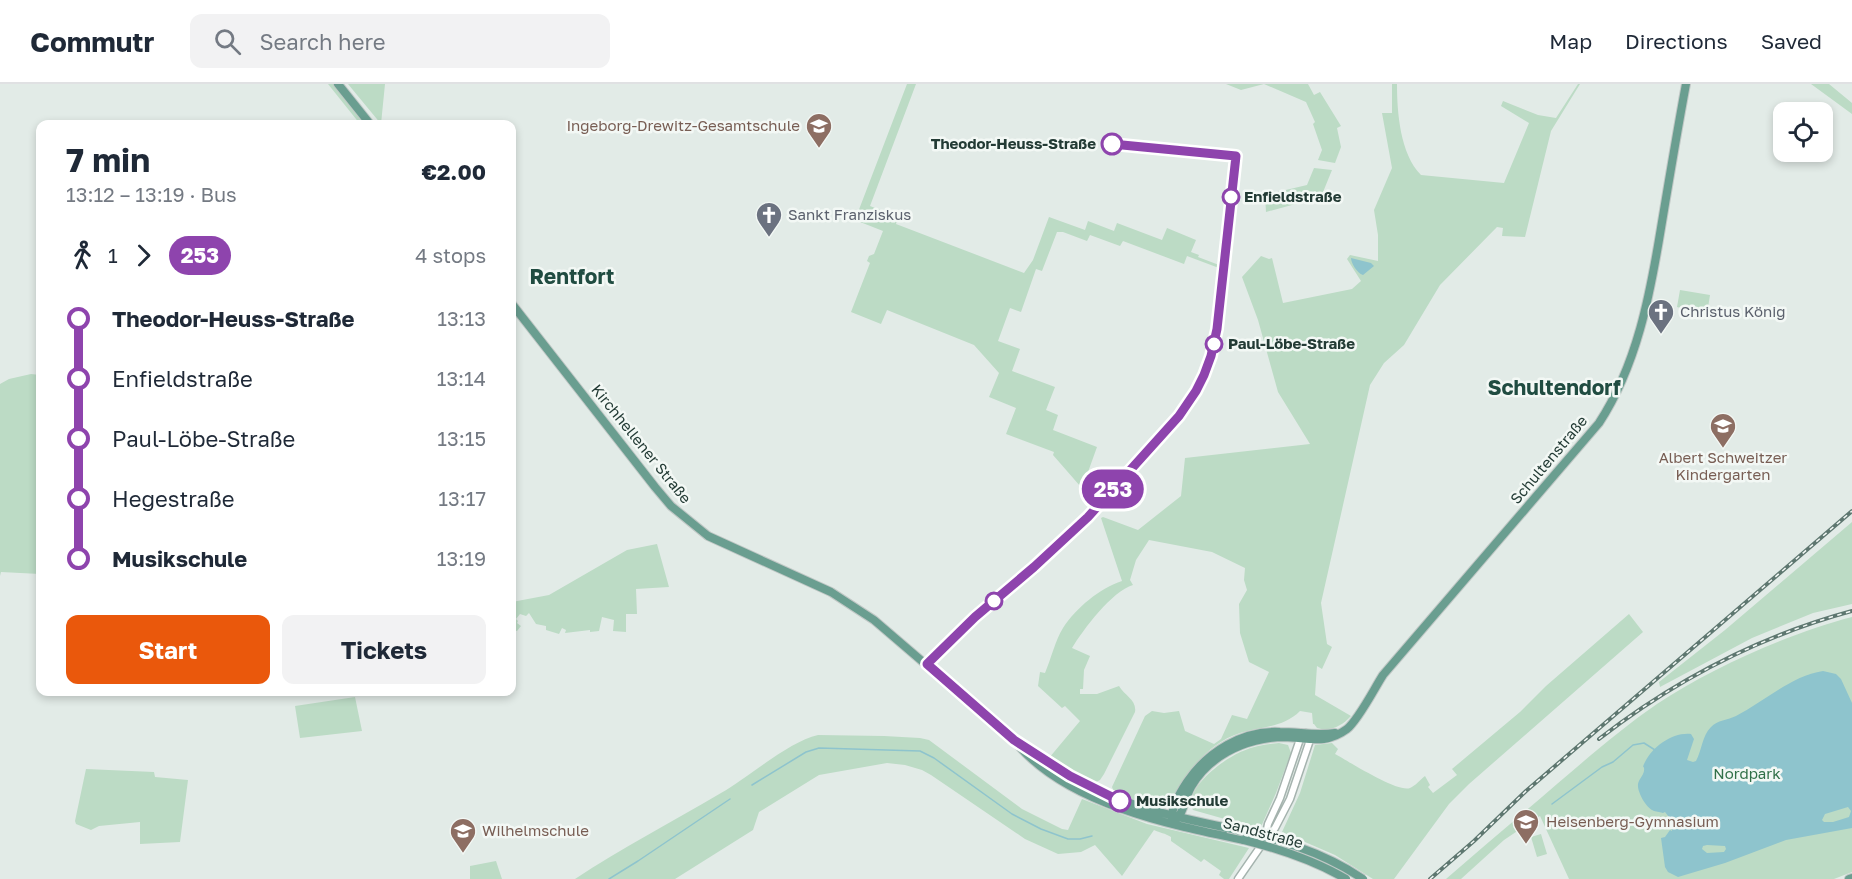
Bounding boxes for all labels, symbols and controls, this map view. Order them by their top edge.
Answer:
search box [190,14,610,68]
text: Commutr [30,25,154,58]
icon: search [211,25,244,58]
text: Search here [259,28,386,55]
text: Map [1549,28,1592,54]
text: Directions [1625,28,1728,54]
text: Saved [1761,28,1822,54]
map controls [1773,102,1833,162]
button: locate [1773,102,1833,162]
school or university icon: Ingeborg-Drewitz-Gesamtschule [804,111,834,149]
place label: Ingeborg-Drewitz-Gesamtschule [566,116,800,134]
marker: Theodor-Heuss-Straße [1101,133,1123,155]
place label: Theodor-Heuss-Straße [931,134,1096,152]
text: 7 min [66,140,150,179]
text: €2.00 [421,158,486,185]
text: 13:12 – 13:19 · Bus [66,182,237,206]
place label: Enfieldstraße [1244,187,1342,205]
marker: Enfieldstraße [1222,188,1240,206]
church icon: Sankt Franziskus [754,200,784,238]
place label: Sankt Franziskus [788,205,911,223]
icon: walk [66,239,99,272]
icon: forward [127,239,160,272]
text: 253 [181,242,219,268]
text: 1 [108,243,118,267]
text: 4 stops [415,243,486,267]
district label: Rentfort [530,263,614,289]
church icon: Christus König [1646,297,1676,335]
place label: Christus König [1680,302,1786,320]
text: Theodor-Heuss-Straße [112,305,355,332]
text: 13:13 [437,306,486,330]
place label: Paul-Löbe-Straße [1228,334,1355,352]
marker: Paul-Löbe-Straße [1205,335,1223,353]
text: Enfieldstraße [112,365,253,392]
text: 13:14 [437,366,486,390]
district label: Schultendorf [1487,374,1621,400]
street label: Kirchhellener Straße [588,380,696,507]
street label: Schultenstraße [1506,411,1591,507]
school or university icon: Albert Schweitzer Kindergarten [1708,411,1738,449]
text: Paul-Löbe-Straße [112,425,295,452]
text: 13:15 [437,426,486,450]
place label: Albert Schweitzer Kindergarten [1659,448,1787,483]
line badge: 253 [1078,470,1148,508]
text: 253 [1094,476,1132,502]
text: Hegestraße [112,485,235,512]
text: 13:17 [438,486,486,510]
text: Musikschule [112,545,247,572]
text: 13:19 [437,546,486,570]
unlabelled marker [985,592,1003,610]
button: Start [66,615,270,684]
button: Tickets [282,615,486,684]
park label: Nordpark [1713,764,1781,782]
marker: Musikschule [1109,790,1131,812]
place label: Musikschule [1136,791,1228,809]
school or university icon: Heisenberg-Gymnasium [1511,807,1541,845]
place label: Heisenberg-Gymnasium [1546,812,1719,830]
street label: Sandstraße [1221,813,1305,851]
school or university icon: Wilhelmschule [448,816,478,854]
place label: Wilhelmschule [482,821,589,839]

